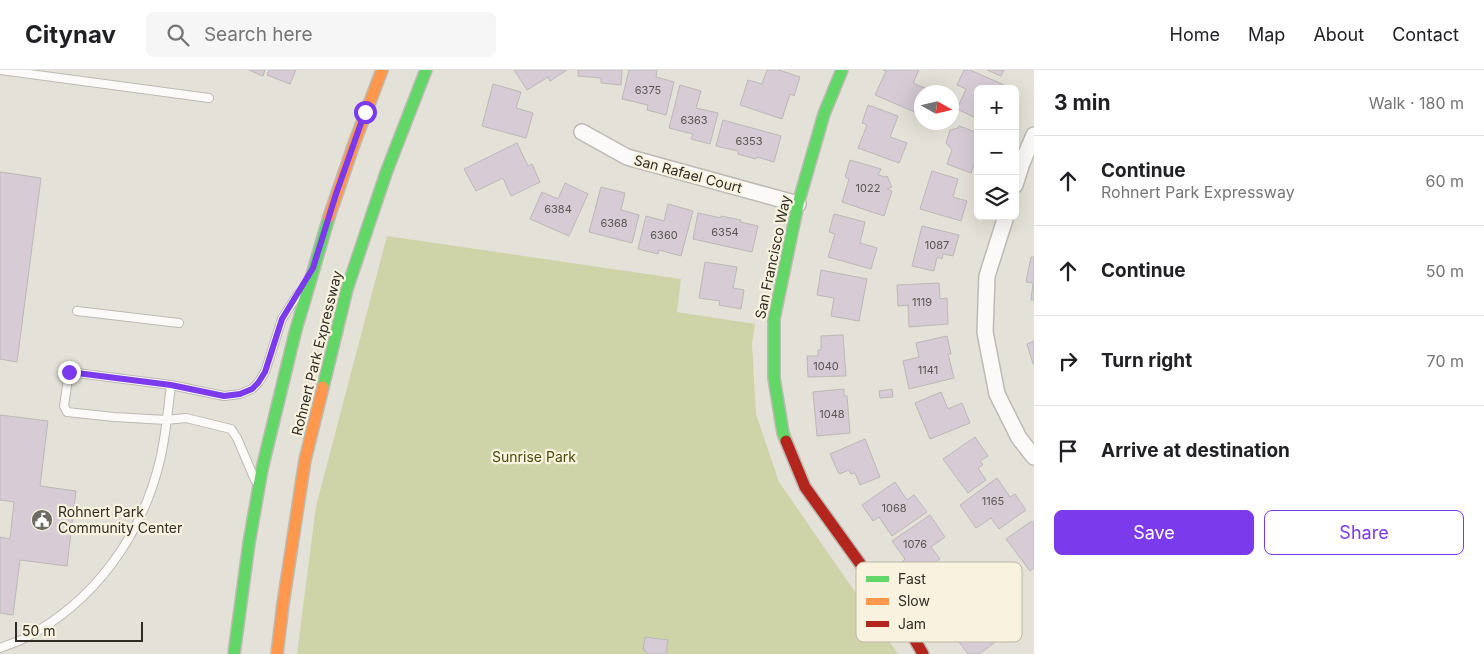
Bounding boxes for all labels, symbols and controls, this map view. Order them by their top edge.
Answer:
search box [146,12,496,57]
text: Citynav [25,20,116,49]
icon: search [164,21,192,49]
text: Search here [204,23,313,46]
text: Home [1170,24,1220,45]
text: Map [1248,24,1285,45]
text: About [1313,24,1364,45]
text: Contact [1392,24,1459,45]
house number: 6375 [635,83,662,97]
north arrow [914,85,959,130]
map controls [974,85,1019,220]
button: + [974,85,1019,130]
text: 3 min [1054,90,1110,115]
text: Walk · 180 m [1369,93,1464,113]
route start [354,101,377,124]
house number: 6363 [680,113,708,127]
button: − [974,130,1019,175]
house number: 6353 [735,134,763,148]
street label: San Rafael Court [632,151,744,196]
text: Continue [1101,159,1186,182]
icon: ahead [1054,167,1082,195]
text: 60 m [1425,171,1464,191]
button: layers [974,175,1019,220]
house number: 1022 [856,181,880,195]
text: Rohnert Park Expressway [1101,182,1295,202]
street label: San Francisco Way [751,193,794,320]
house number: 6384 [544,202,572,216]
house number: 6368 [600,216,628,230]
house number: 6354 [711,225,739,239]
house number: 6360 [650,228,678,242]
house number: 1087 [925,238,949,252]
icon: ahead [1054,257,1082,285]
text: Continue [1101,259,1186,282]
text: 50 m [1426,261,1464,281]
street label: Rohnert Park Expressway [288,269,345,437]
house number: 1119 [912,295,932,309]
icon: right [1054,347,1082,375]
text: Turn right [1101,349,1192,372]
text: 70 m [1427,351,1464,371]
house number: 1040 [813,359,839,373]
route end [58,361,81,384]
house number: 1141 [918,363,938,377]
house number: 1048 [819,407,845,421]
icon: arrive [1054,437,1082,465]
text: Arrive at destination [1101,439,1290,462]
park label: Sunrise Park [492,448,576,465]
house number: 1165 [982,494,1005,508]
house number: 1068 [881,501,907,515]
place label: Rohnert Park Community Center [58,503,182,536]
public building icon: Rohnert Park Community Center [30,508,54,532]
button: Save [1054,510,1254,555]
button: Share [1264,510,1464,555]
house number: 1076 [903,537,927,551]
legend [856,562,1022,642]
text: Fast [898,570,926,587]
text: Slow [898,592,930,609]
text: Jam [898,615,926,632]
scale bar [15,619,142,642]
text: 50 m [22,622,56,639]

